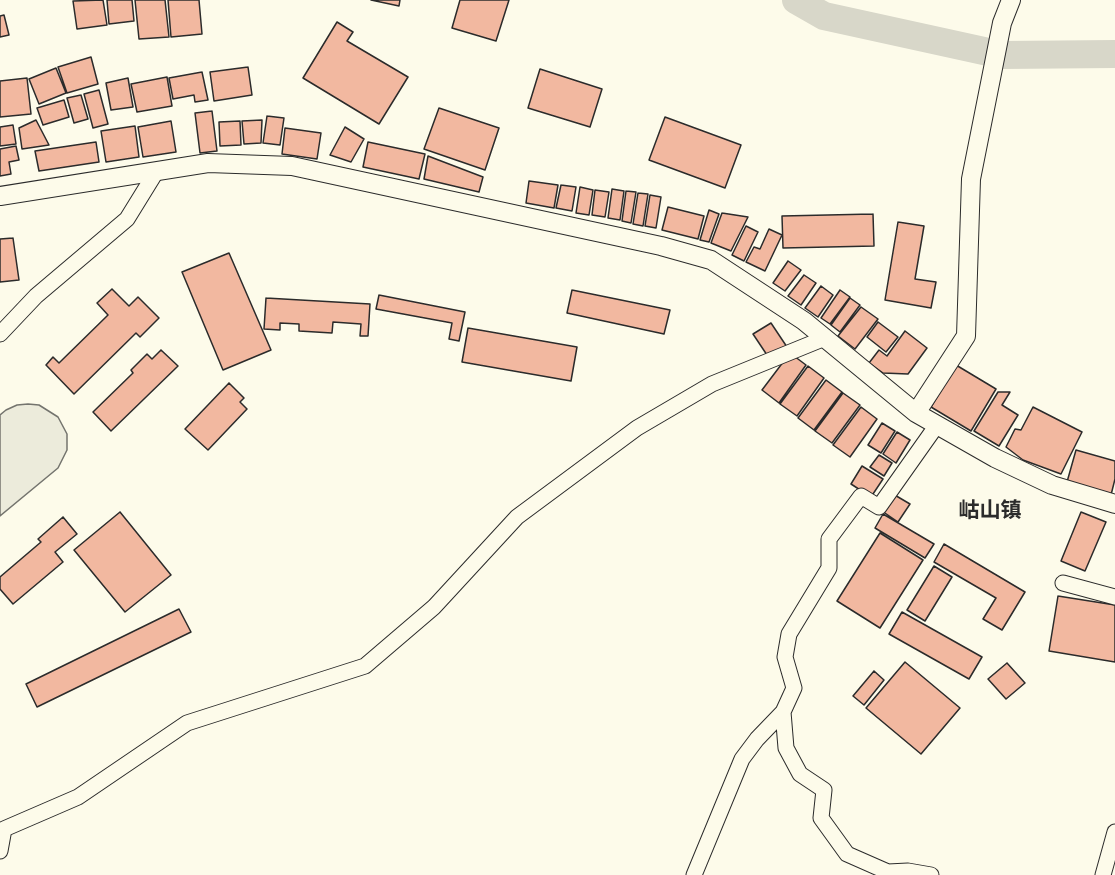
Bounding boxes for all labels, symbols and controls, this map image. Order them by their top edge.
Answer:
district label: 岵山镇 [959,498,1021,524]

